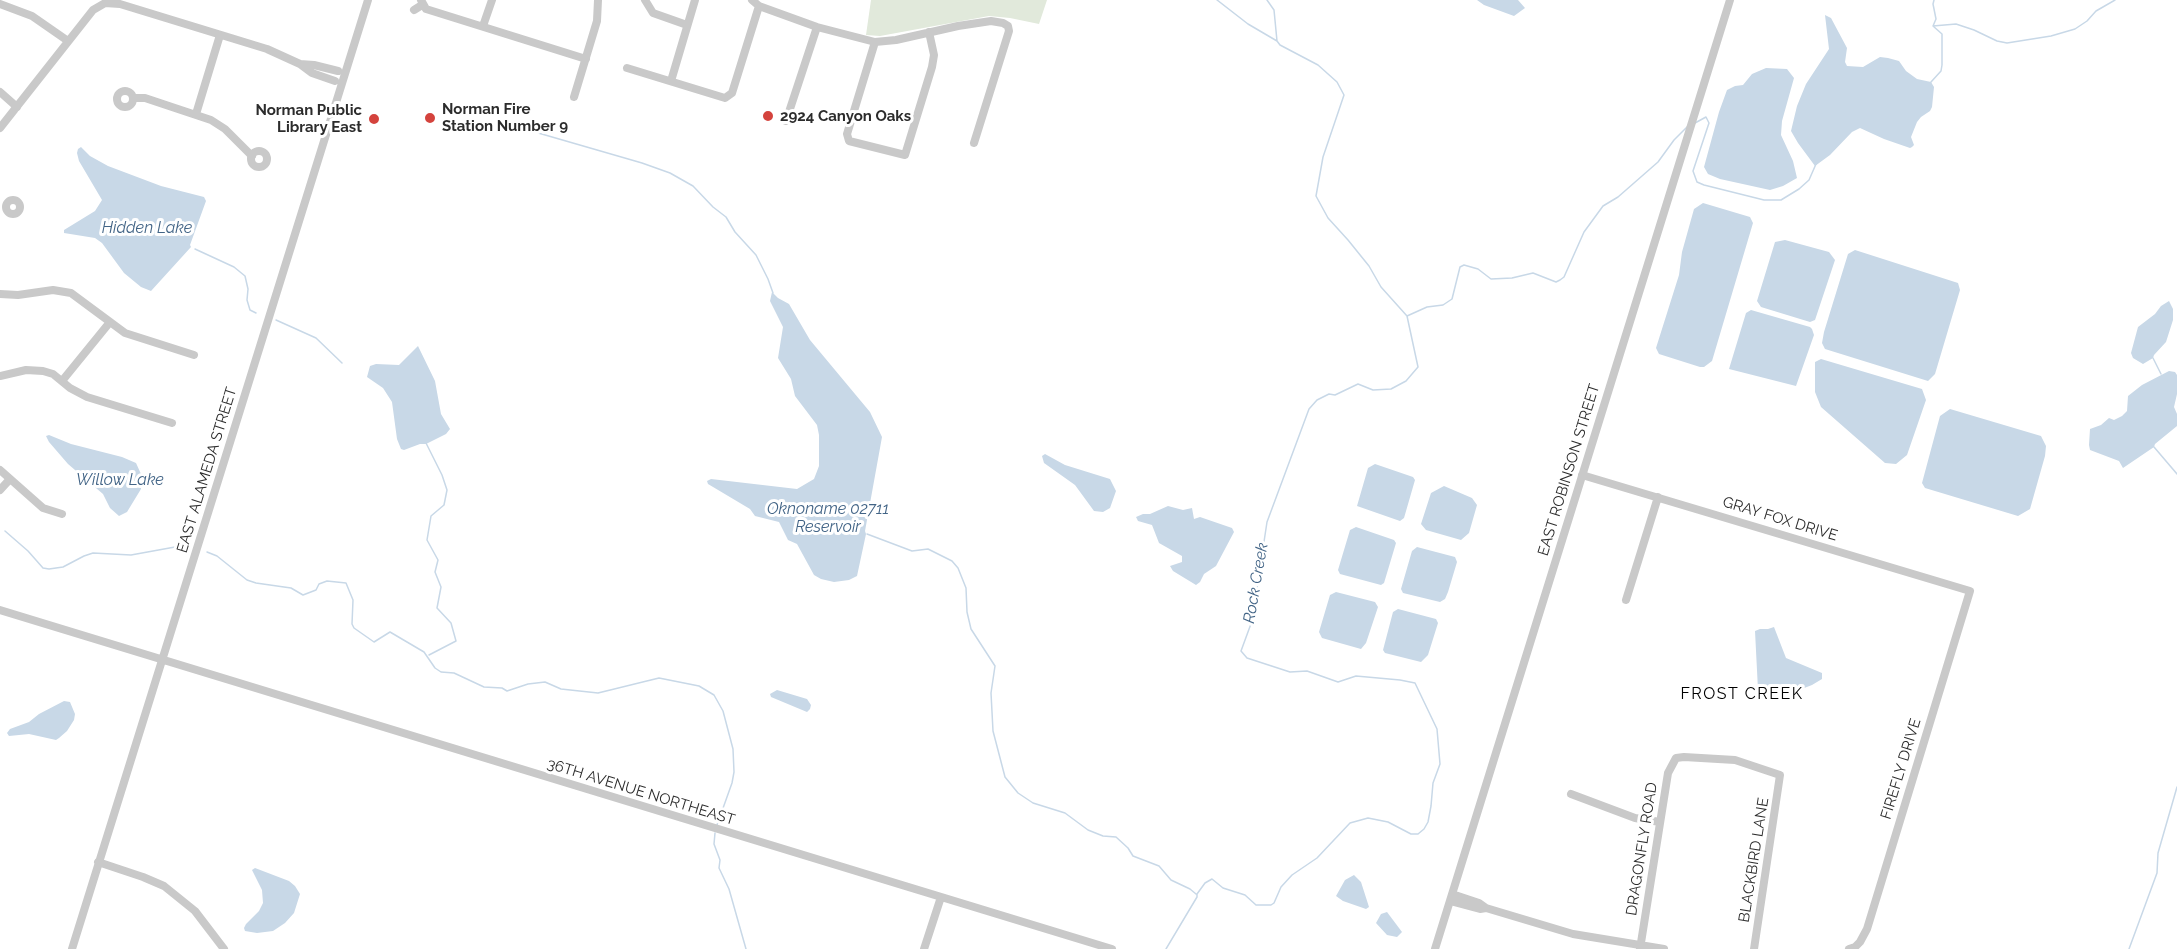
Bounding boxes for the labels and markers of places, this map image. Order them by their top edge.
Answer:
place label: Norman Fire Station Number 9 [442,100,568,135]
place label: Norman Public Library East [255,101,362,136]
place label: 2924 Canyon Oaks [780,107,911,125]
marker: 2924 Canyon Oaks [761,109,775,123]
marker: Norman Fire Station Number 9 [423,111,437,125]
marker: Norman Public Library East [367,112,381,126]

